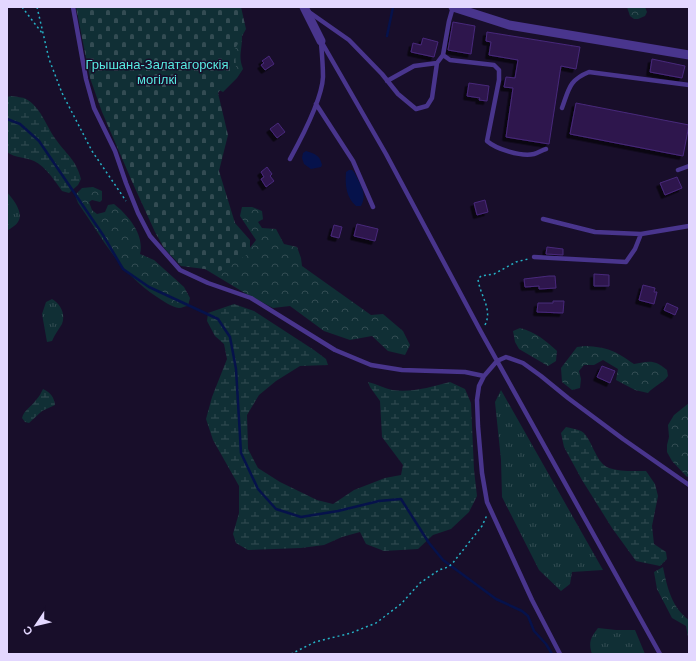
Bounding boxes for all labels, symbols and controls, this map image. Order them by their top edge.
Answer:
park label: Грышана-Залатагорскія могілкі [86,57,228,87]
north arrow [16,605,56,645]
text: С [21,624,35,637]

